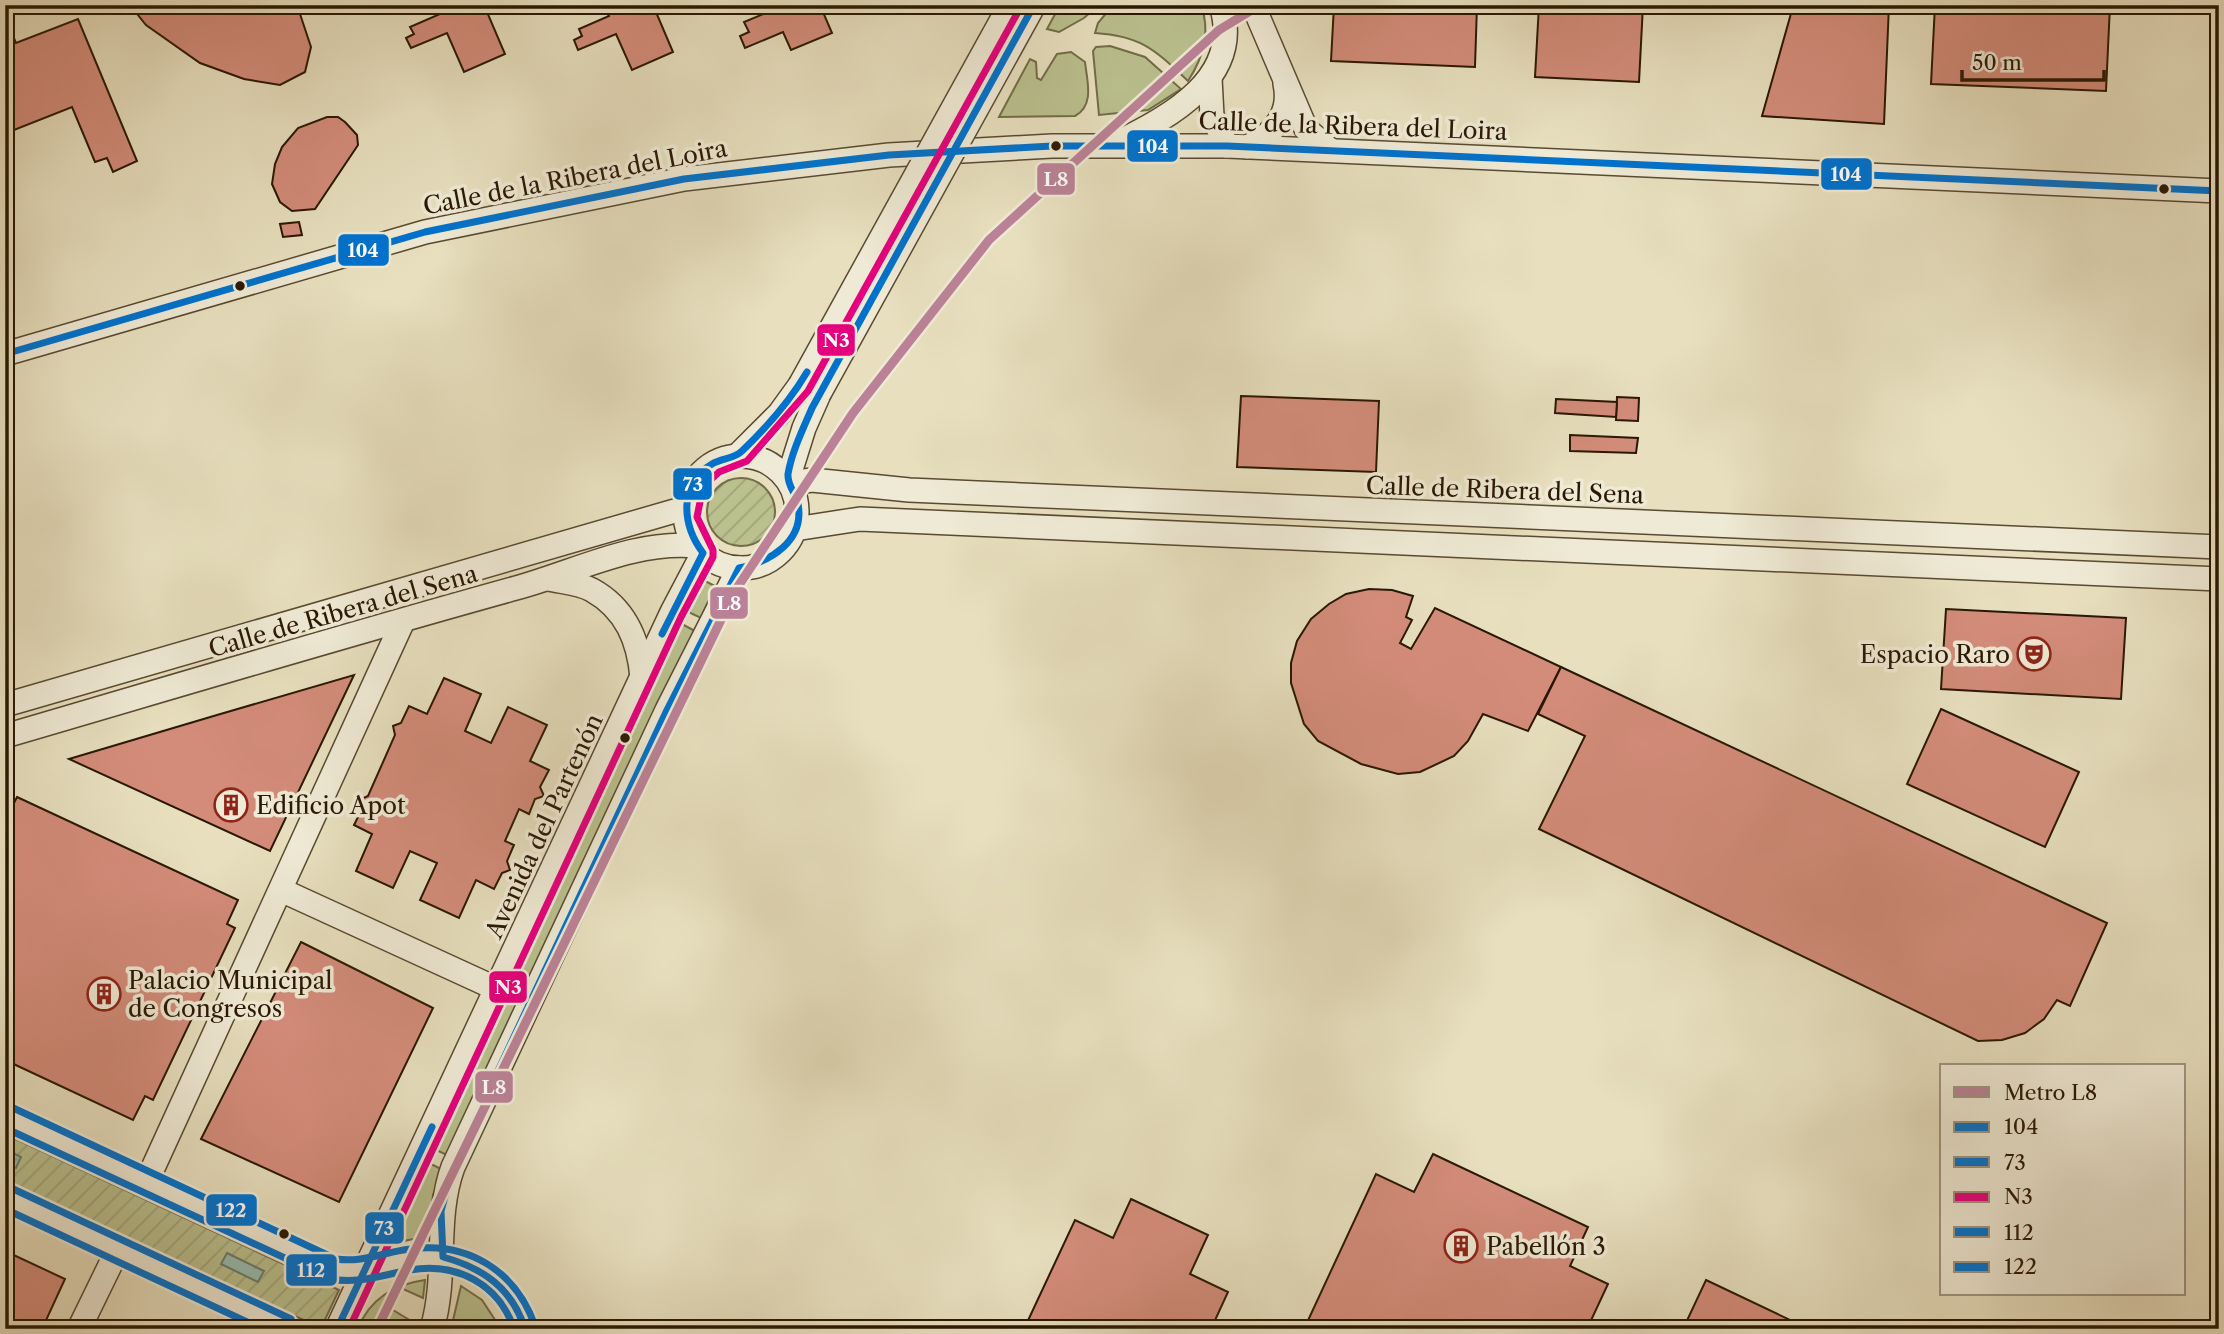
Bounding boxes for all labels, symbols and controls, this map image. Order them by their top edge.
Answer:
scale bar [1962,38,2103,82]
text: 50 m [1972,50,2022,75]
street label: Calle de la Ribera del Loira [1198,106,1508,146]
line badge: 104 [1126,129,1179,163]
street label: Calle de la Ribera del Loira [421,133,730,221]
text: 104 [1137,135,1169,158]
unlabelled marker [1049,139,1063,153]
line badge: 104 [1820,157,1873,191]
line badge: L8 [1036,162,1076,196]
text: 104 [1830,163,1862,186]
text: L8 [1044,168,1068,191]
unlabelled marker [2157,182,2171,196]
line badge: 104 [337,233,390,267]
text: 104 [347,239,379,262]
unlabelled marker [233,279,247,293]
line badge: N3 [816,323,856,357]
text: N3 [822,329,850,352]
line badge: 73 [672,467,713,501]
street label: Calle de Ribera del Sena [1365,471,1645,509]
text: 73 [683,473,703,496]
street label: Calle de Ribera del Sena [205,559,481,663]
line badge: L8 [709,586,749,620]
text: L8 [717,592,741,615]
theatre icon: Espacio Raro [2015,635,2053,673]
place label: Espacio Raro [1860,640,2010,669]
street label: Avenida del Partenón [479,709,609,944]
unlabelled marker [618,731,632,745]
building icon: Edificio Apot [212,786,250,824]
place label: Edificio Apot [256,791,406,820]
place label: Palacio Municipal de Congresos [128,966,332,1023]
line badge: N3 [488,970,528,1004]
building icon: Palacio Municipal de Congresos [85,975,123,1013]
text: N3 [494,976,522,999]
legend [1940,1064,2186,1296]
line badge: L8 [474,1070,514,1104]
text: L8 [482,1076,506,1099]
text: Metro L8 [2004,1080,2097,1105]
text: 104 [2004,1114,2038,1139]
text: 73 [2004,1150,2026,1175]
text: N3 [2004,1184,2033,1209]
line badge: 122 [205,1193,258,1227]
text: 122 [216,1199,247,1222]
line badge: 73 [364,1211,405,1245]
text: 73 [374,1217,394,1240]
text: 112 [2004,1220,2034,1245]
unlabelled marker [277,1227,291,1241]
building icon: Pabellón 3 [1442,1227,1480,1265]
place label: Pabellón 3 [1486,1232,1606,1261]
line badge: 112 [285,1253,338,1287]
text: 122 [2004,1254,2037,1279]
text: 112 [297,1259,325,1282]

